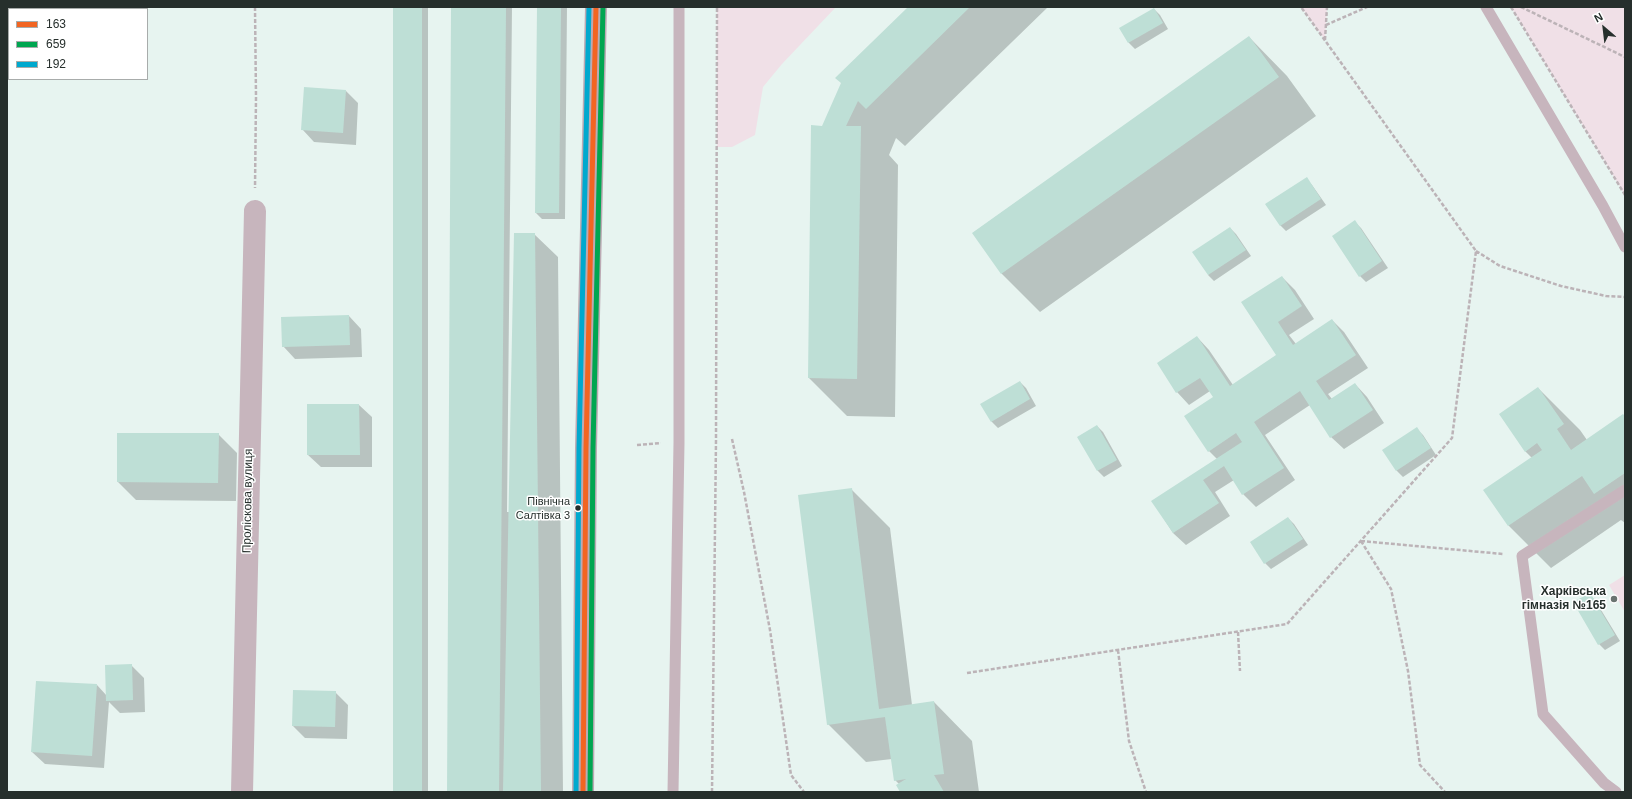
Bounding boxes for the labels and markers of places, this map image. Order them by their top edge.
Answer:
place label: Північна Салтівка 3 [516,495,570,521]
marker: Північна Салтівка 3 [573,503,583,513]
place label: Харківська гімназія №165 [1522,585,1606,613]
marker: Харківська гімназія №165 [1609,594,1619,604]

